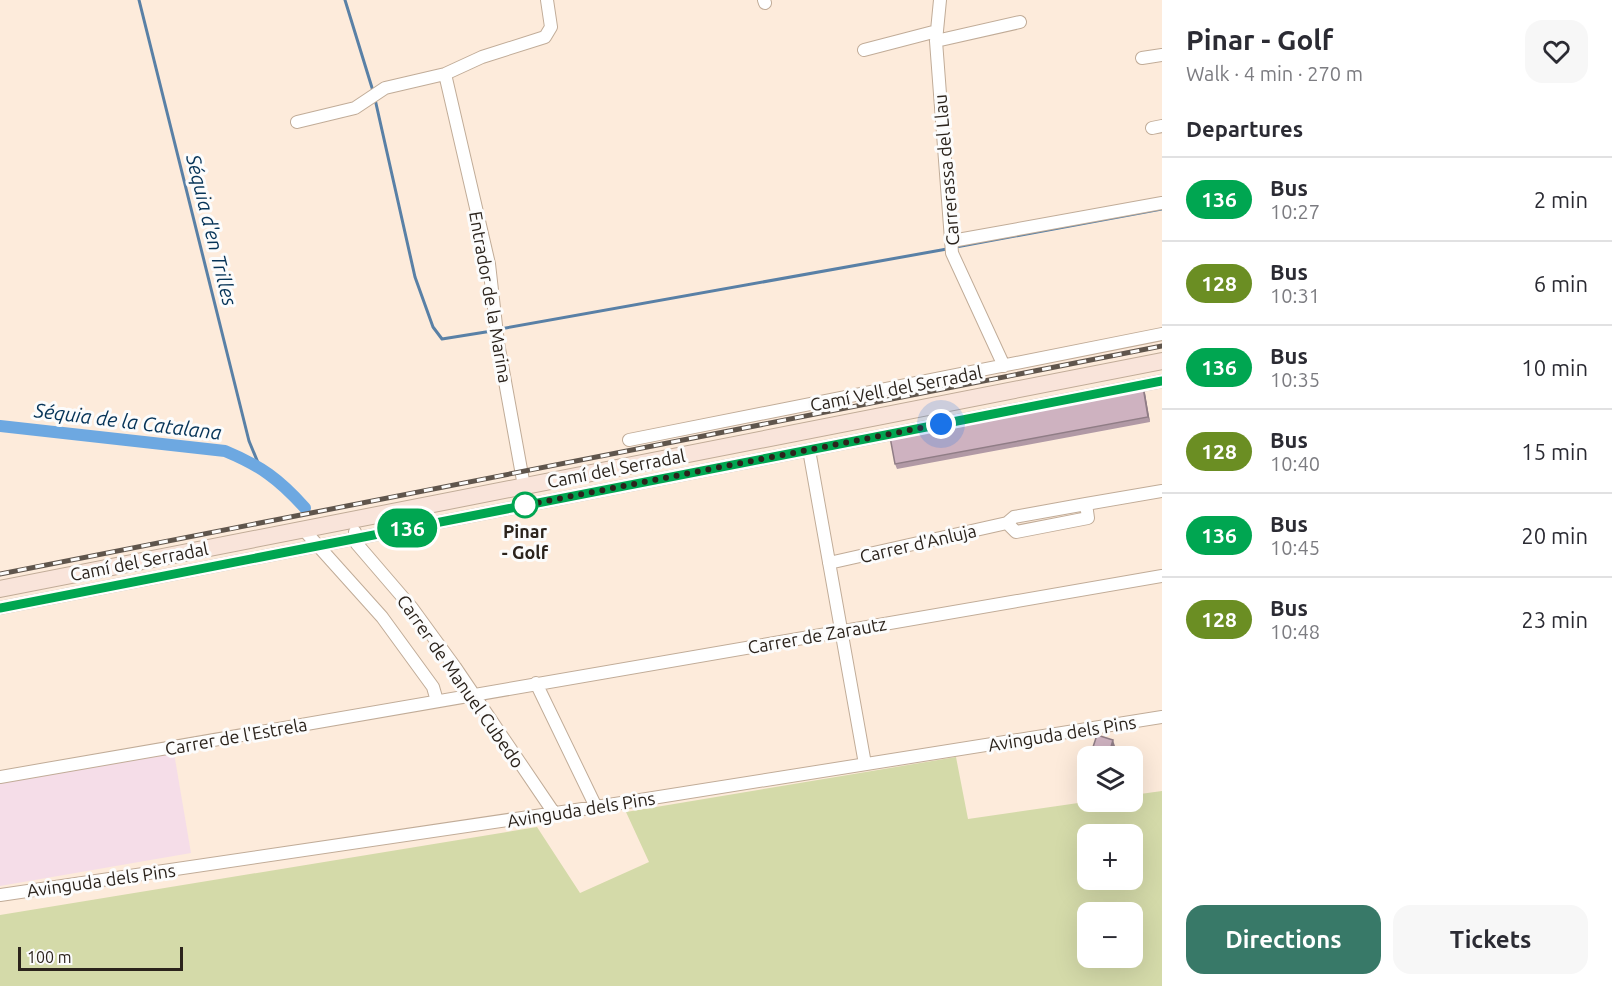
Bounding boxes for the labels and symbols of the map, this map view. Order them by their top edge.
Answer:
street label: Carrerassa del Llau [929,94,963,246]
water label: Séquia d'en Trilles [182,151,242,309]
street label: Entrador de la Marina [466,210,516,384]
street label: Camí Vell del Serradal [808,361,984,414]
water label: Séquia de la Catalana [32,398,223,444]
your location [926,409,956,439]
street label: Camí del Serradal [545,445,687,491]
marker: Pinar - Golf [512,492,538,518]
line badge: 136 [372,508,442,548]
street label: Carrer d'Anluja [858,520,978,566]
place label: Pinar - Golf [502,521,549,562]
street label: Camí del Serradal [68,538,210,584]
street label: Carrer de Manuel Cubedo [394,591,528,771]
street label: Carrer de Zarautz [746,613,888,657]
street label: Avinguda dels Pins [986,711,1138,755]
street label: Carrer de l'Estrela [163,714,309,758]
street label: Avinguda dels Pins [505,787,657,831]
street label: Avinguda dels Pins [25,860,177,900]
scale bar [18,944,183,972]

